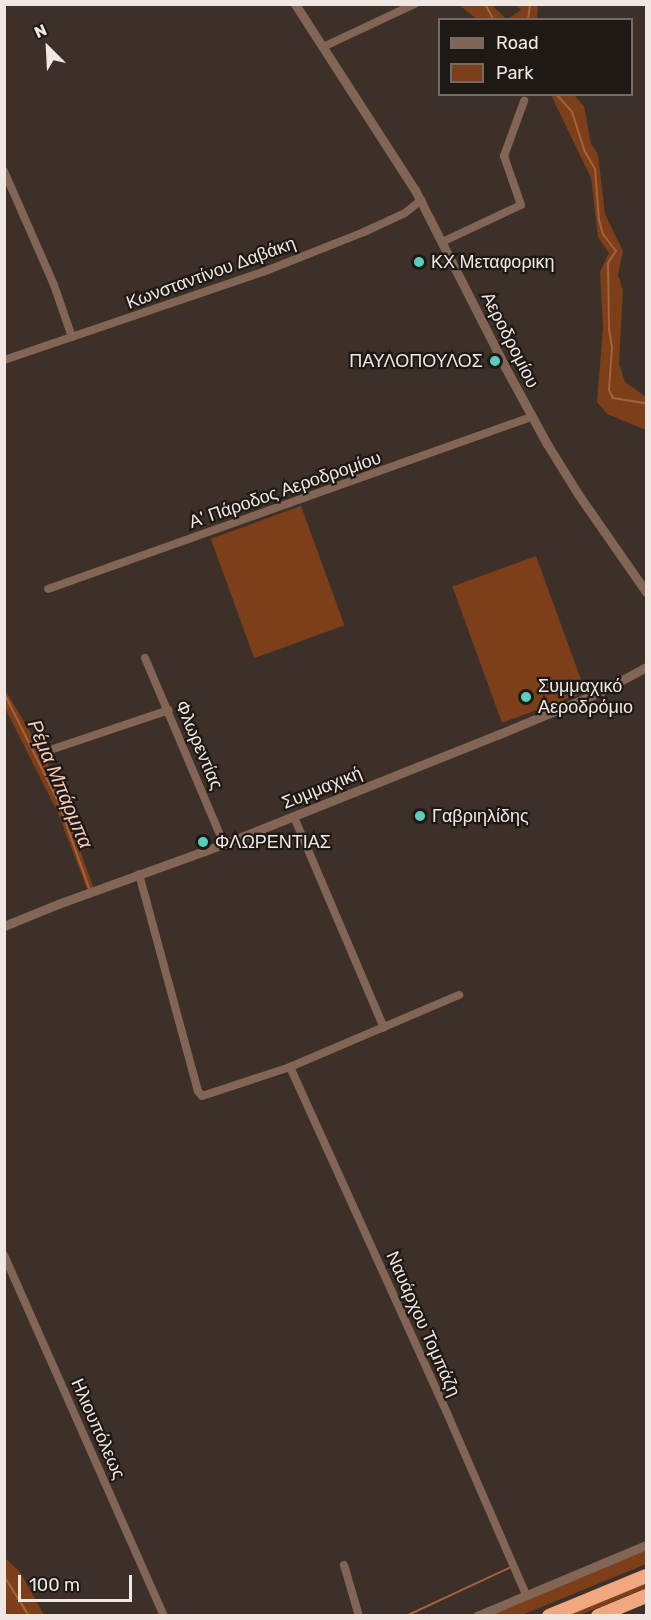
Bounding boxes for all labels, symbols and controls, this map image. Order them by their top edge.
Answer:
north arrow [18,18,78,78]
legend [438,18,633,96]
text: N [31,20,50,42]
text: Road [496,32,539,54]
text: Park [496,62,533,84]
street label: Κωνσταντίνου Δαβάκη [123,232,299,314]
place label: ΚΧ Μεταφορικη [431,251,555,273]
marker: ΚΧ Μεταφορικη [412,255,426,269]
street label: Αεροδρομίου [477,288,543,392]
place label: ΠΑΥΛΟΠΟΥΛΟΣ [349,350,483,372]
marker: ΠΑΥΛΟΠΟΥΛΟΣ [488,354,502,368]
street label: Α' Πάροδος Αεροδρομίου [186,447,384,533]
place label: Συμμαχικό Αεροδρόμιο [538,676,633,718]
marker: Συμμαχικό Αεροδρόμιο [519,690,533,704]
street label: Φλωρεντίας [171,697,227,793]
water label: Ρέμα Μπάρμπα [22,716,98,852]
street label: Συμμαχική [279,762,365,814]
place label: Γαβριηλίδης [432,805,529,827]
marker: Γαβριηλίδης [413,809,427,823]
place label: ΦΛΩΡΕΝΤΙΑΣ [215,831,331,853]
marker: ΦΛΩΡΕΝΤΙΑΣ [196,835,210,849]
street label: Ναυάρχου Τομπάζη [381,1248,465,1400]
street label: Ηλιουπόλεως [66,1375,130,1483]
scale bar [21,1563,135,1601]
text: 100 m [29,1574,80,1596]

